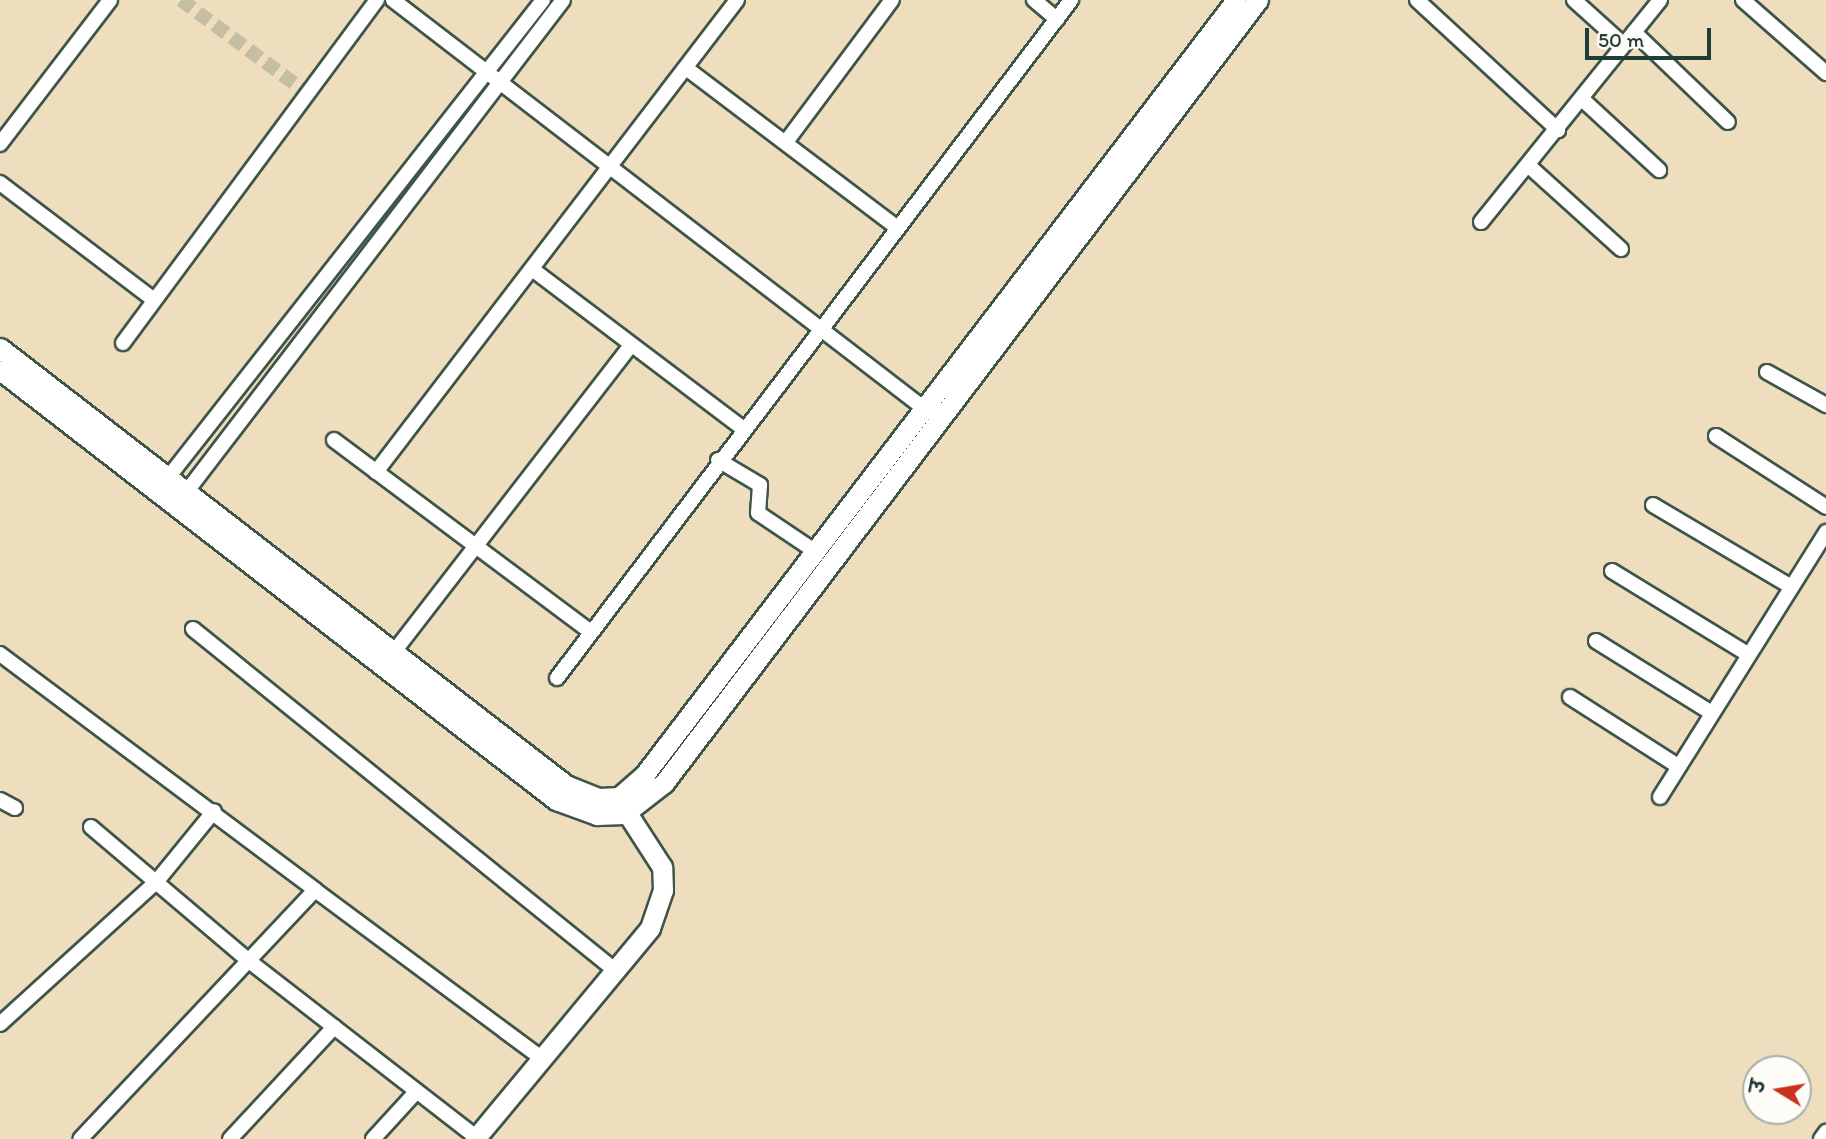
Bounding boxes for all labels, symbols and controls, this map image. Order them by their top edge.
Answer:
scale bar [1588,14,1714,58]
text: 50 m [1598,27,1644,52]
north arrow [1742,1055,1812,1125]
text: उ [1745,1078,1770,1095]

